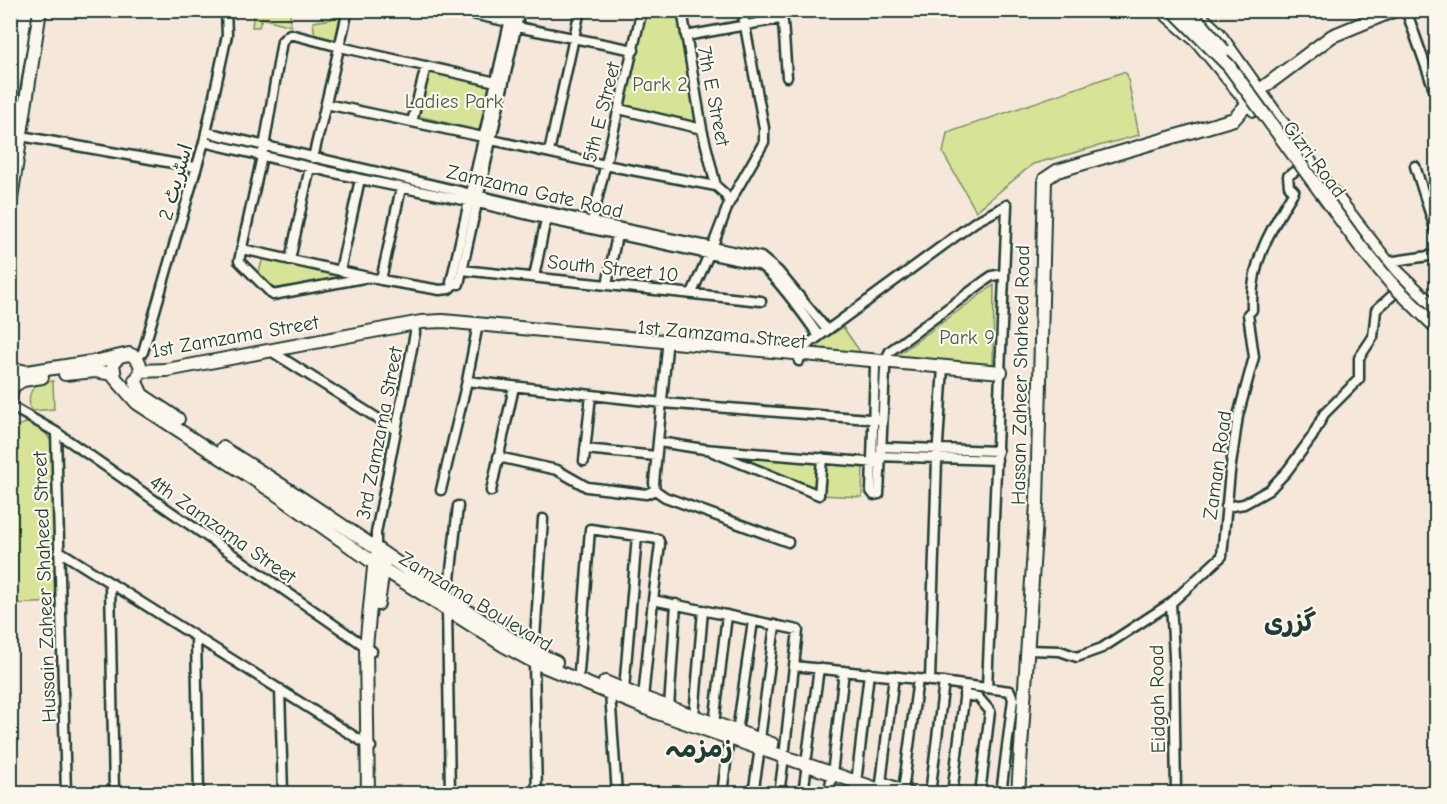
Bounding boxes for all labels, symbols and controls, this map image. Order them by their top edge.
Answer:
street label: 7th E Street [693,44,735,149]
street label: 5th E Street [578,58,625,165]
park label: Park 2 [632,73,688,96]
park label: Ladies Park [405,90,504,113]
street label: Gizri Road [1278,116,1351,202]
street label: اسٹریٹ 2 [154,141,197,223]
street label: Zamzama Gate Road [444,160,625,223]
street label: Hassan Zaheer Shaheed Road [1007,245,1034,505]
street label: South Street 10 [546,250,680,287]
street label: 1st Zamzama Street [150,310,322,363]
street label: 1st Zamzama Street [637,316,809,353]
park label: Park 9 [939,326,995,349]
street label: 3rd Zamzama Street [351,344,408,521]
street label: Zaman Road [1198,409,1237,521]
street label: Hussain Zaheer Shaheed Street [28,450,61,723]
street label: 4th Zamzama Street [145,470,301,589]
street label: Zamzama Boulevard [395,547,556,656]
district label: گزری [1264,606,1316,638]
street label: Eidgah Road [1145,644,1170,754]
district label: زمزمہ [665,734,733,764]

